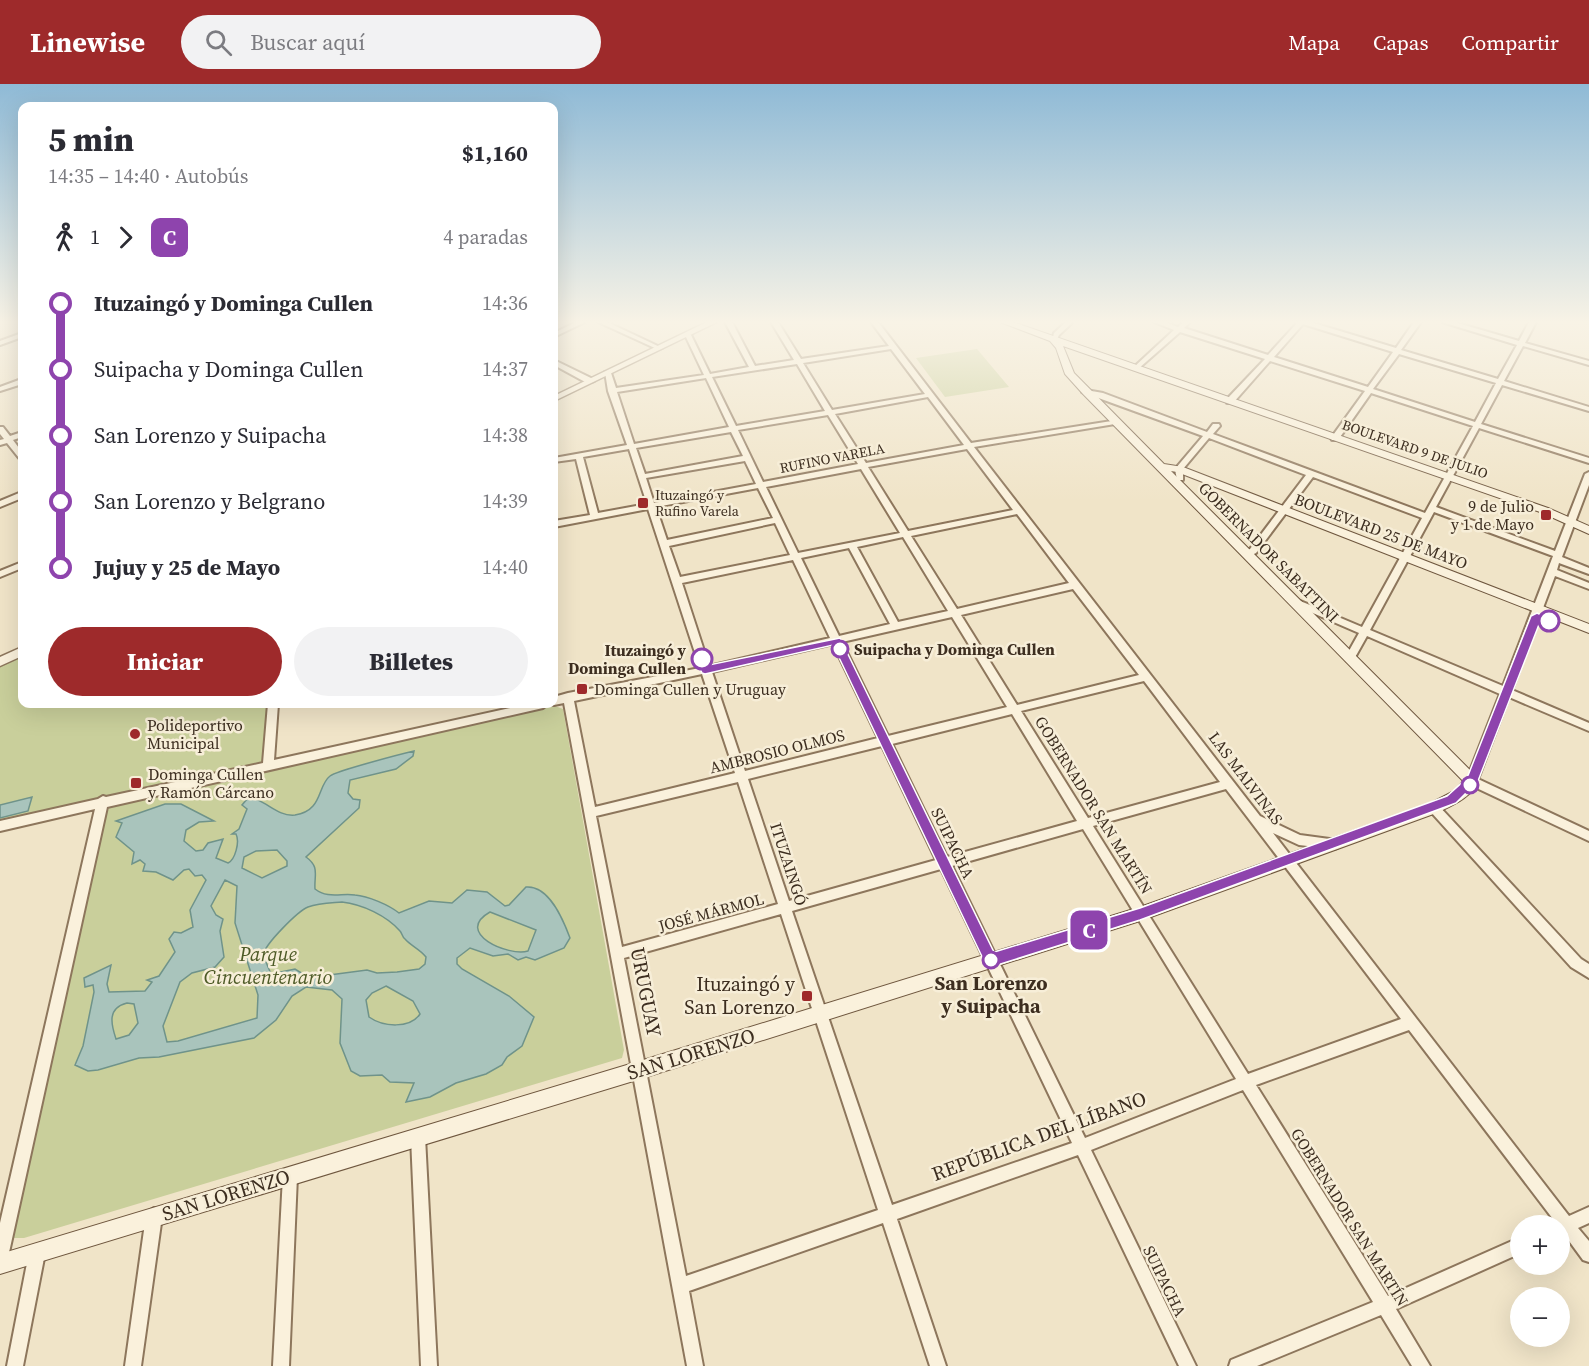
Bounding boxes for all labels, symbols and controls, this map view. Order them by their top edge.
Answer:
search box [181,15,601,69]
text: Linewise [30,23,145,61]
icon: search [202,26,235,59]
text: Buscar aquí [250,27,365,57]
text: Mapa [1288,28,1340,57]
text: Capas [1373,28,1429,57]
text: Compartir [1462,28,1559,57]
text: 5 min [48,117,134,162]
text: $1,160 [462,138,528,168]
text: 14:35 – 14:40 · Autobús [48,162,248,190]
icon: walk [48,221,81,254]
icon: forward [109,221,142,254]
text: 1 [90,223,100,251]
text: C [163,223,176,252]
text: 4 paradas [443,223,528,251]
text: Ituzaingó y Dominga Cullen [94,288,373,318]
text: 14:36 [482,289,528,317]
text: Suipacha y Dominga Cullen [94,354,364,384]
text: 14:37 [482,355,528,383]
street label: BOULEVARD 9 DE JULIO [1339,415,1491,483]
text: San Lorenzo y Suipacha [94,420,326,450]
text: 14:38 [482,421,528,449]
street label: RUFINO VARELA [778,438,887,478]
street label: GOBERNADOR SABATTINI [1194,477,1344,627]
place label: Ituzaingó y Rufino Varela [655,485,740,521]
text: San Lorenzo y Belgrano [94,486,325,516]
text: 14:39 [482,487,528,515]
street label: BOULEVARD 25 DE MAYO [1291,488,1471,574]
place label: 9 de Julio y 1 de Mayo [1451,495,1534,535]
marker: Ituzaingó y Rufino Varela [636,496,650,510]
marker: 9 de Julio y 1 de Mayo [1539,508,1553,522]
text: Jujuy y 25 de Mayo [94,552,280,582]
text: 14:40 [482,553,528,581]
unlabelled marker [1538,610,1560,632]
button: Iniciar [48,627,282,696]
button: Billetes [294,627,528,696]
place label: Suipacha y Dominga Cullen [854,638,1055,660]
place label: Ituzaingó y Dominga Cullen [568,639,686,679]
marker: Suipacha y Dominga Cullen [831,640,849,658]
marker: Ituzaingó y Dominga Cullen [691,648,713,670]
place label: Dominga Cullen y Uruguay [594,678,787,700]
marker: Dominga Cullen y Uruguay [575,682,589,696]
street label: GOBERNADOR SAN MARTÍN [1030,712,1158,898]
place label: Polideportivo Municipal [147,714,243,754]
street label: AMBROSIO OLMOS [707,724,847,778]
marker: Polideportivo Municipal [128,727,142,741]
street label: LAS MALVINAS [1204,727,1288,829]
place label: Dominga Cullen y Ramón Cárcano [148,763,274,803]
marker: Dominga Cullen y Ramón Cárcano [129,776,143,790]
unlabelled marker [1461,776,1479,794]
street label: SUIPACHA [926,804,980,883]
street label: ITUZAINGÓ [765,820,813,908]
street label: JOSÉ MÁRMOL [655,887,766,937]
line badge: C [1070,910,1108,950]
text: C [1082,916,1096,945]
park label: Parque Cincuentenario [204,940,332,991]
street label: URUGUAY [624,945,668,1040]
marker: San Lorenzo y Suipacha [982,951,1000,969]
place label: San Lorenzo y Suipacha [934,969,1048,1020]
place label: Ituzaingó y San Lorenzo [684,970,796,1021]
marker: Ituzaingó y San Lorenzo [800,989,814,1003]
street label: SAN LORENZO [624,1021,758,1087]
street label: REPÚBLICA DEL LÍBANO [928,1084,1150,1188]
street label: GOBERNADOR SAN MARTÍN [1286,1124,1414,1310]
street label: SAN LORENZO [159,1162,293,1228]
map controls [1510,1215,1570,1347]
button: + [1510,1215,1570,1275]
street label: SUIPACHA [1138,1242,1192,1321]
button: − [1510,1287,1570,1347]

